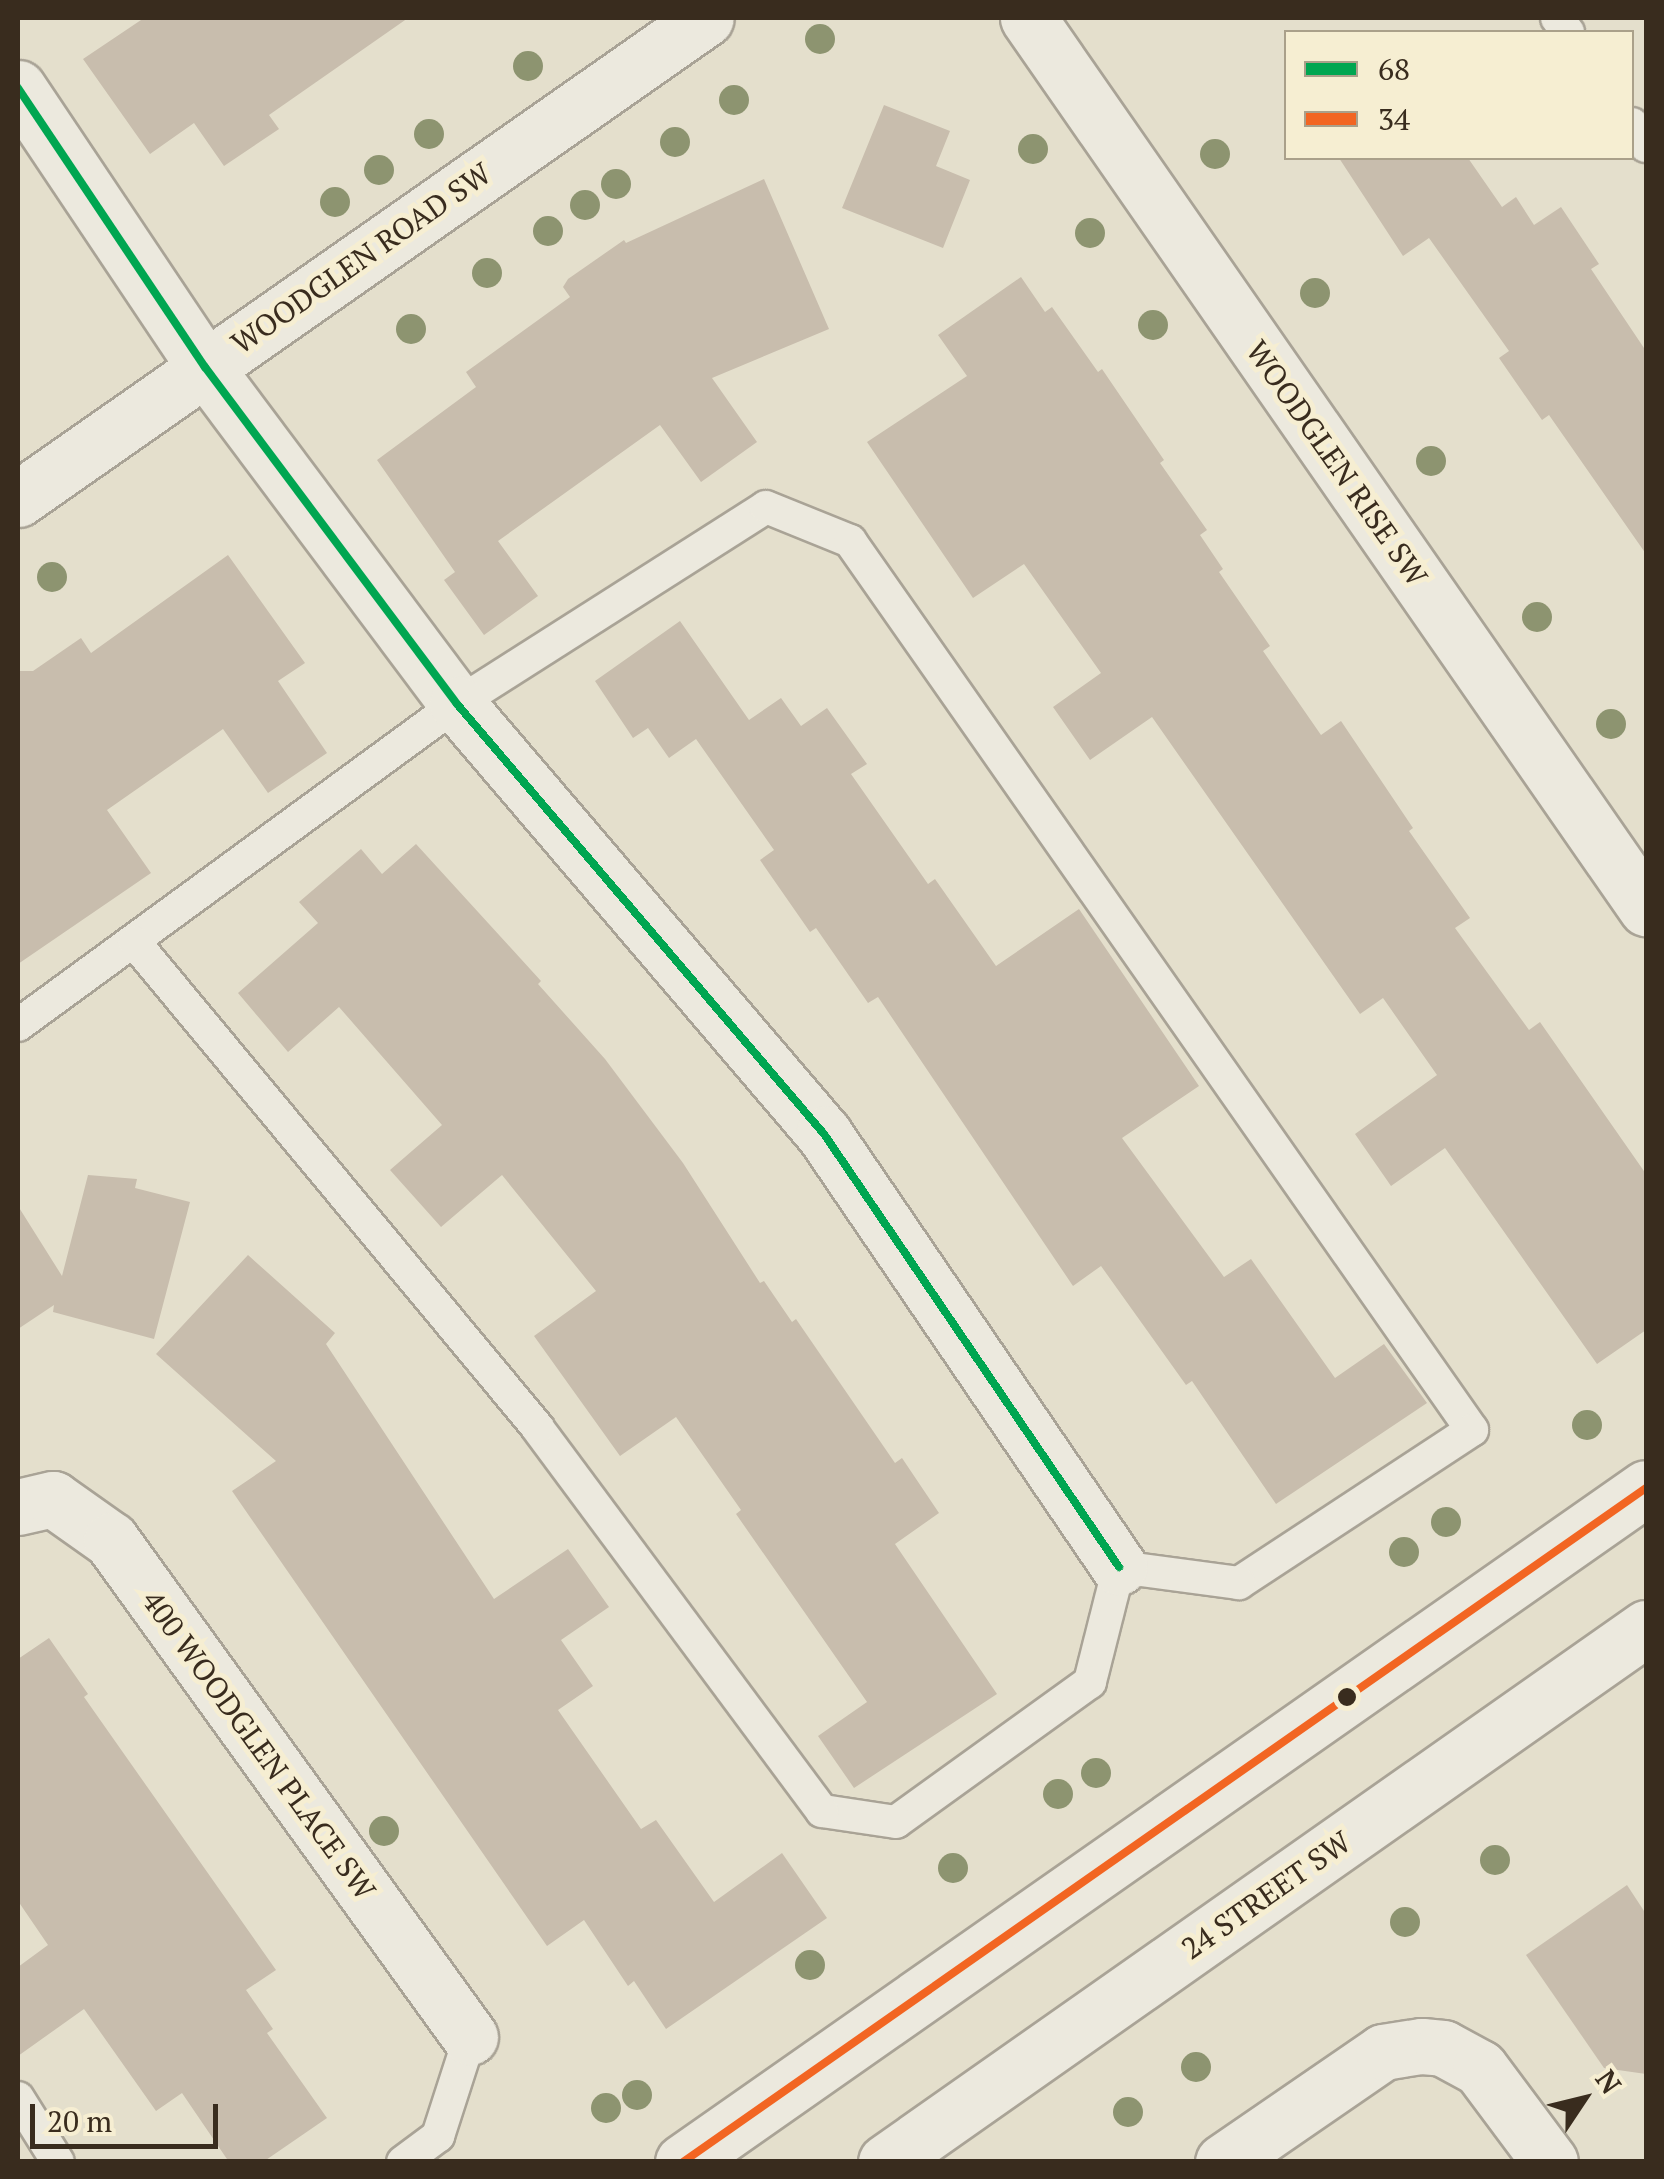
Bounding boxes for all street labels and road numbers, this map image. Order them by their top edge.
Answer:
street label: WOODGLEN ROAD SW [224,155,498,361]
street label: WOODGLEN RISE SW [1239,333,1435,593]
street label: 400 WOODGLEN PLACE SW [135,1583,383,1907]
street label: 24 STREET SW [1175,1823,1357,1967]

